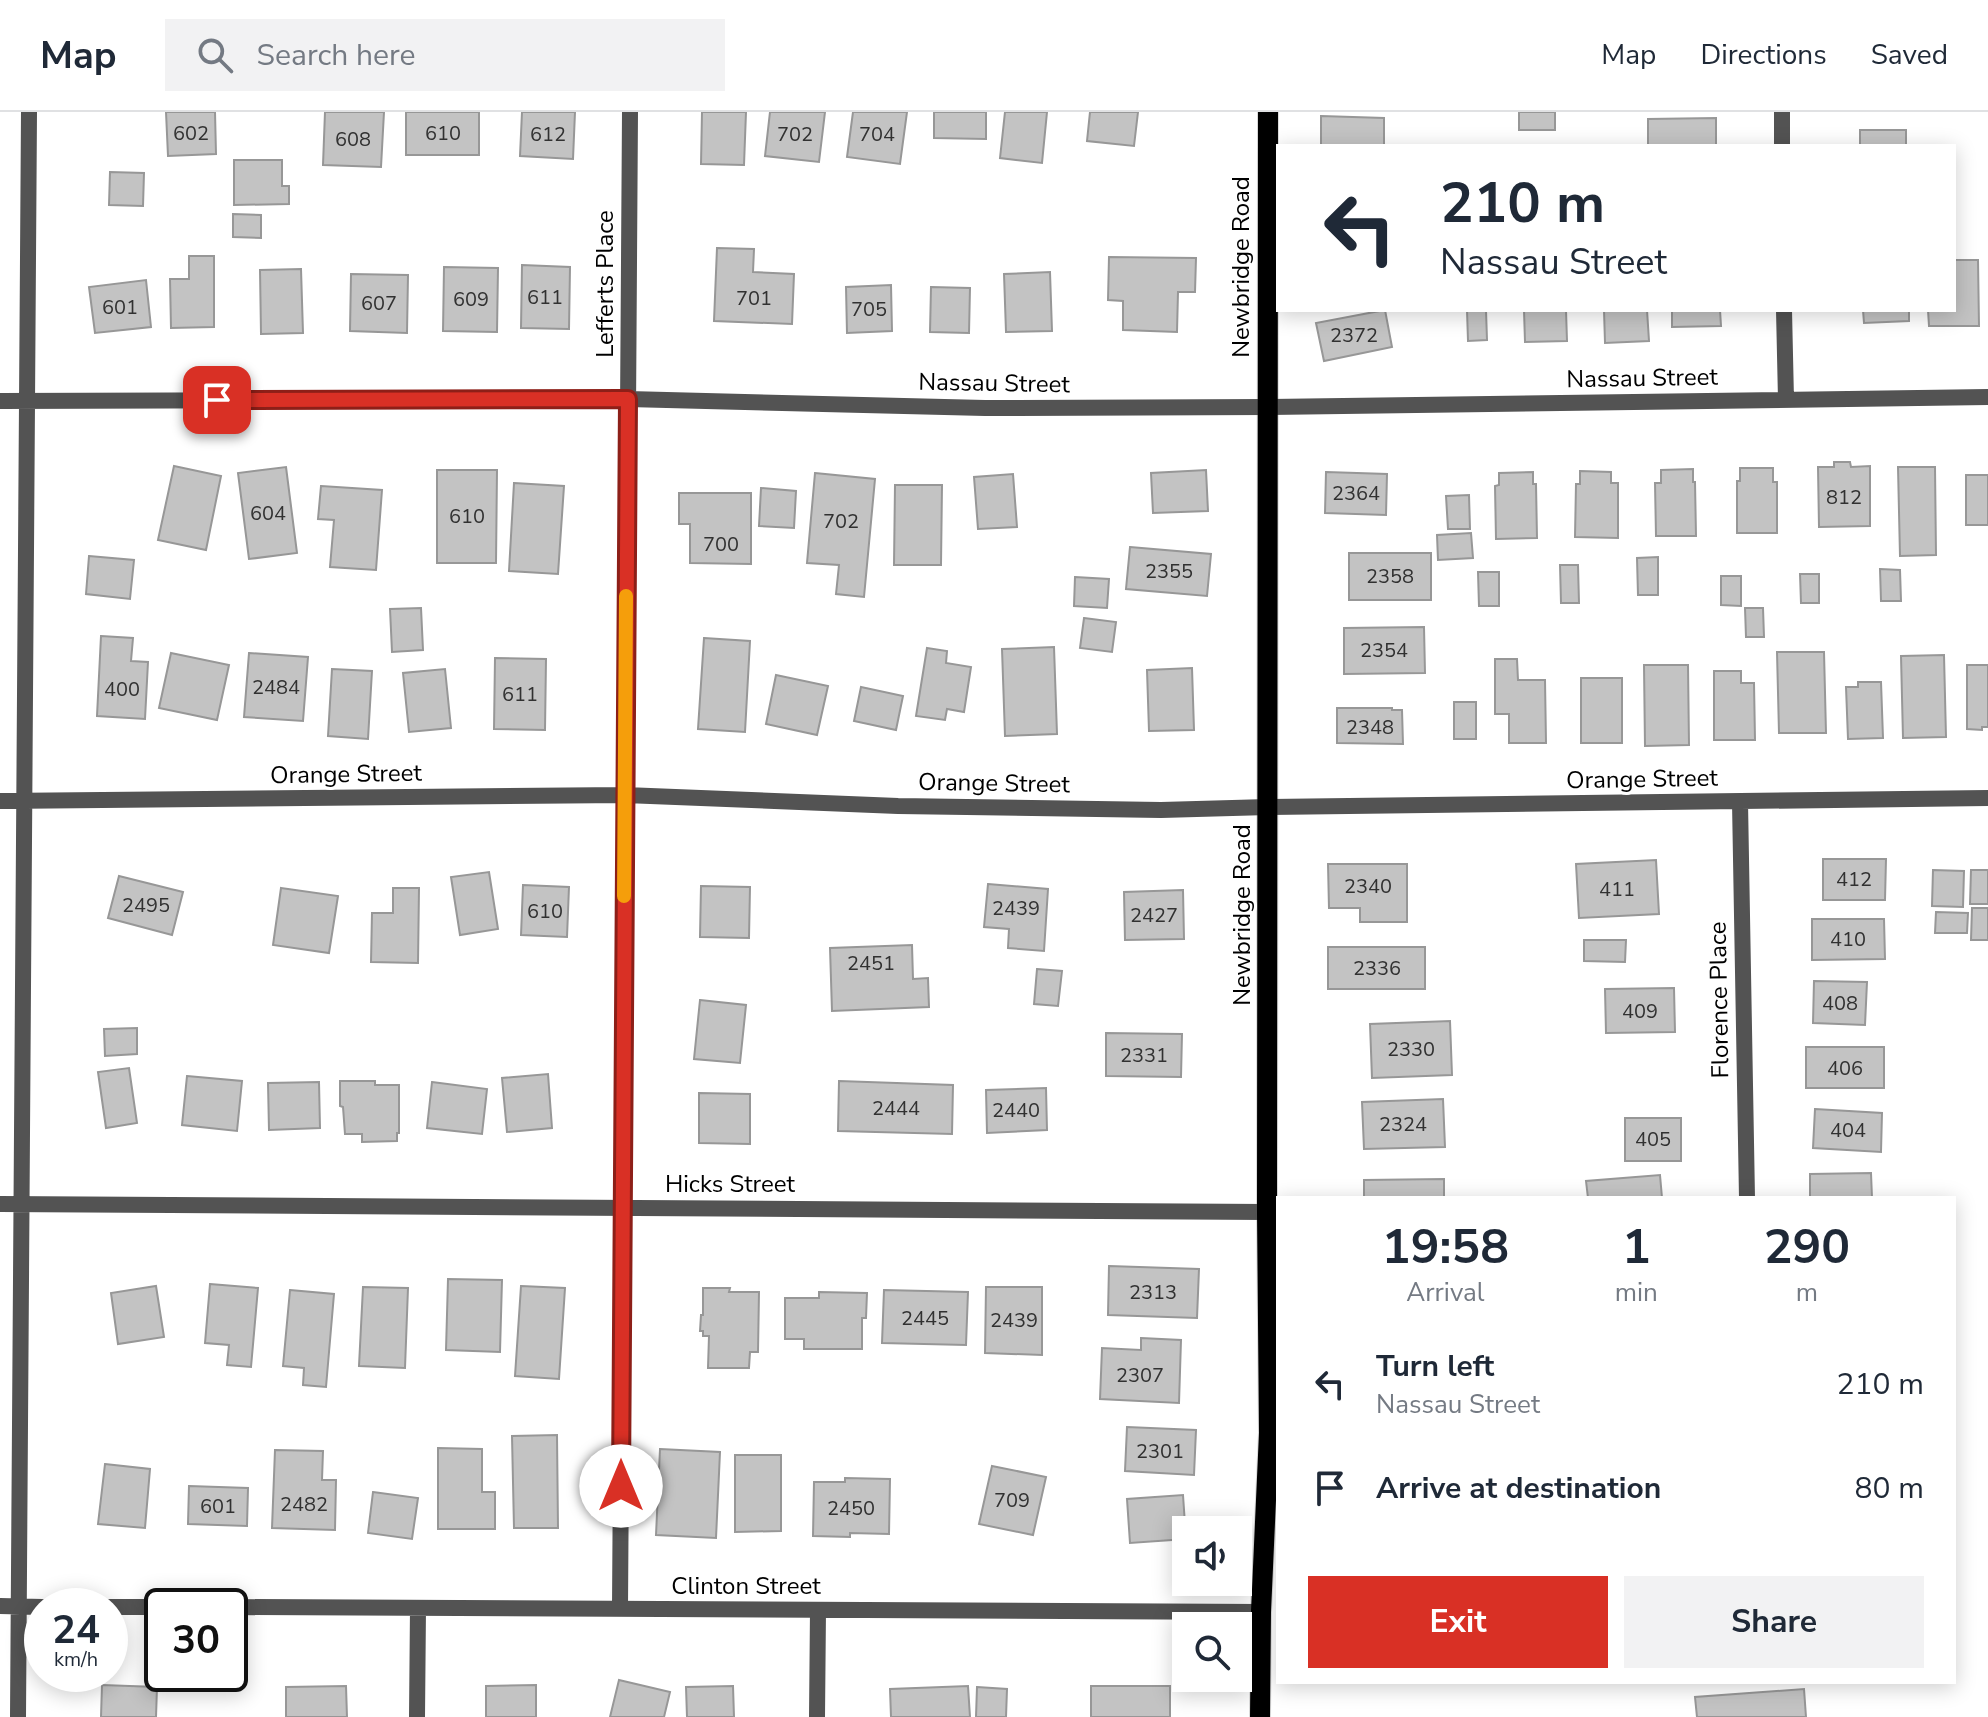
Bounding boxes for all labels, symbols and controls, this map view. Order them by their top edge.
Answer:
search box [165,19,725,91]
text: Map [40,30,117,81]
icon: search [193,33,237,77]
text: Search here [257,35,416,76]
text: Map [1601,36,1656,74]
text: Directions [1700,36,1827,74]
text: Saved [1871,36,1948,74]
house number: 602 [173,120,209,147]
house number: 610 [425,120,461,147]
house number: 612 [530,121,566,148]
house number: 702 [777,121,813,148]
house number: 704 [859,121,895,148]
house number: 608 [335,126,371,153]
text: 210 m [1440,165,1605,242]
street label: Newbridge Road [1225,176,1257,358]
icon: left [1308,176,1412,280]
street label: Lefferts Place [589,210,621,358]
text: Nassau Street [1440,238,1667,287]
house number: 611 [527,284,563,311]
house number: 701 [736,285,772,312]
house number: 609 [453,286,489,313]
house number: 607 [361,290,397,317]
house number: 601 [102,294,138,321]
house number: 705 [851,296,887,323]
house number: 2372 [1330,322,1378,349]
street label: Nassau Street [1566,361,1719,395]
pin [183,366,251,434]
street label: Nassau Street [918,366,1071,400]
icon: arrive [195,378,239,422]
house number: 2364 [1332,480,1380,507]
house number: 812 [1826,484,1862,511]
house number: 604 [250,500,286,527]
house number: 610 [449,503,485,530]
house number: 702 [823,508,859,535]
house number: 700 [703,531,739,558]
house number: 2355 [1145,558,1193,585]
house number: 2358 [1366,563,1414,590]
house number: 2354 [1360,637,1408,664]
house number: 2484 [252,674,300,701]
house number: 400 [104,676,140,703]
house number: 611 [502,681,538,708]
house number: 2348 [1346,714,1394,741]
street label: Orange Street [270,757,423,791]
street label: Orange Street [1566,762,1719,796]
street label: Orange Street [918,766,1071,800]
street label: Newbridge Road [1226,824,1258,1006]
house number: 412 [1836,866,1872,893]
house number: 2340 [1344,873,1392,900]
house number: 411 [1599,876,1635,903]
house number: 2495 [122,892,170,919]
house number: 2439 [992,895,1040,922]
house number: 610 [527,898,563,925]
house number: 2427 [1130,902,1178,929]
street label: Florence Place [1702,921,1736,1079]
house number: 410 [1830,926,1866,953]
house number: 2451 [847,950,895,977]
house number: 2336 [1353,955,1401,982]
house number: 408 [1822,990,1858,1017]
house number: 409 [1622,998,1658,1025]
house number: 2330 [1387,1036,1435,1063]
house number: 2331 [1120,1042,1168,1069]
house number: 406 [1827,1055,1863,1082]
house number: 2444 [872,1095,920,1122]
house number: 2440 [992,1097,1040,1124]
house number: 2324 [1379,1111,1427,1138]
house number: 404 [1830,1117,1866,1144]
house number: 405 [1635,1126,1671,1153]
street label: Hicks Street [665,1168,796,1200]
text: 19:58 [1382,1214,1509,1280]
text: 1 [1622,1214,1651,1280]
text: 290 [1764,1214,1850,1280]
text: Arrival [1406,1275,1485,1310]
text: min [1615,1275,1658,1310]
text: m [1796,1275,1818,1310]
house number: 2313 [1129,1279,1177,1306]
house number: 2445 [901,1305,949,1332]
house number: 2439 [990,1307,1038,1334]
text: Turn left [1376,1346,1494,1387]
house number: 2307 [1116,1362,1164,1389]
icon: left [1308,1362,1352,1406]
text: 210 m [1837,1364,1924,1405]
text: Nassau Street [1376,1387,1540,1422]
house number: 2301 [1136,1438,1184,1465]
position arrow [579,1444,663,1528]
icon: arrive [1308,1466,1352,1510]
text: Arrive at destination [1376,1468,1661,1509]
text: 80 m [1855,1468,1924,1509]
house number: 709 [994,1487,1030,1514]
house number: 2482 [280,1491,328,1518]
house number: 601 [200,1493,236,1520]
house number: 2450 [827,1495,875,1522]
map controls [1172,1516,1252,1692]
button: sound [1172,1516,1252,1596]
street label: Clinton Street [671,1570,821,1602]
button: Exit [1308,1576,1608,1668]
button: Share [1624,1576,1924,1668]
speed limit sign: 30 [144,1588,248,1692]
text: 24 [52,1603,100,1657]
button: search [1172,1612,1252,1692]
text: km/h [54,1646,98,1673]

